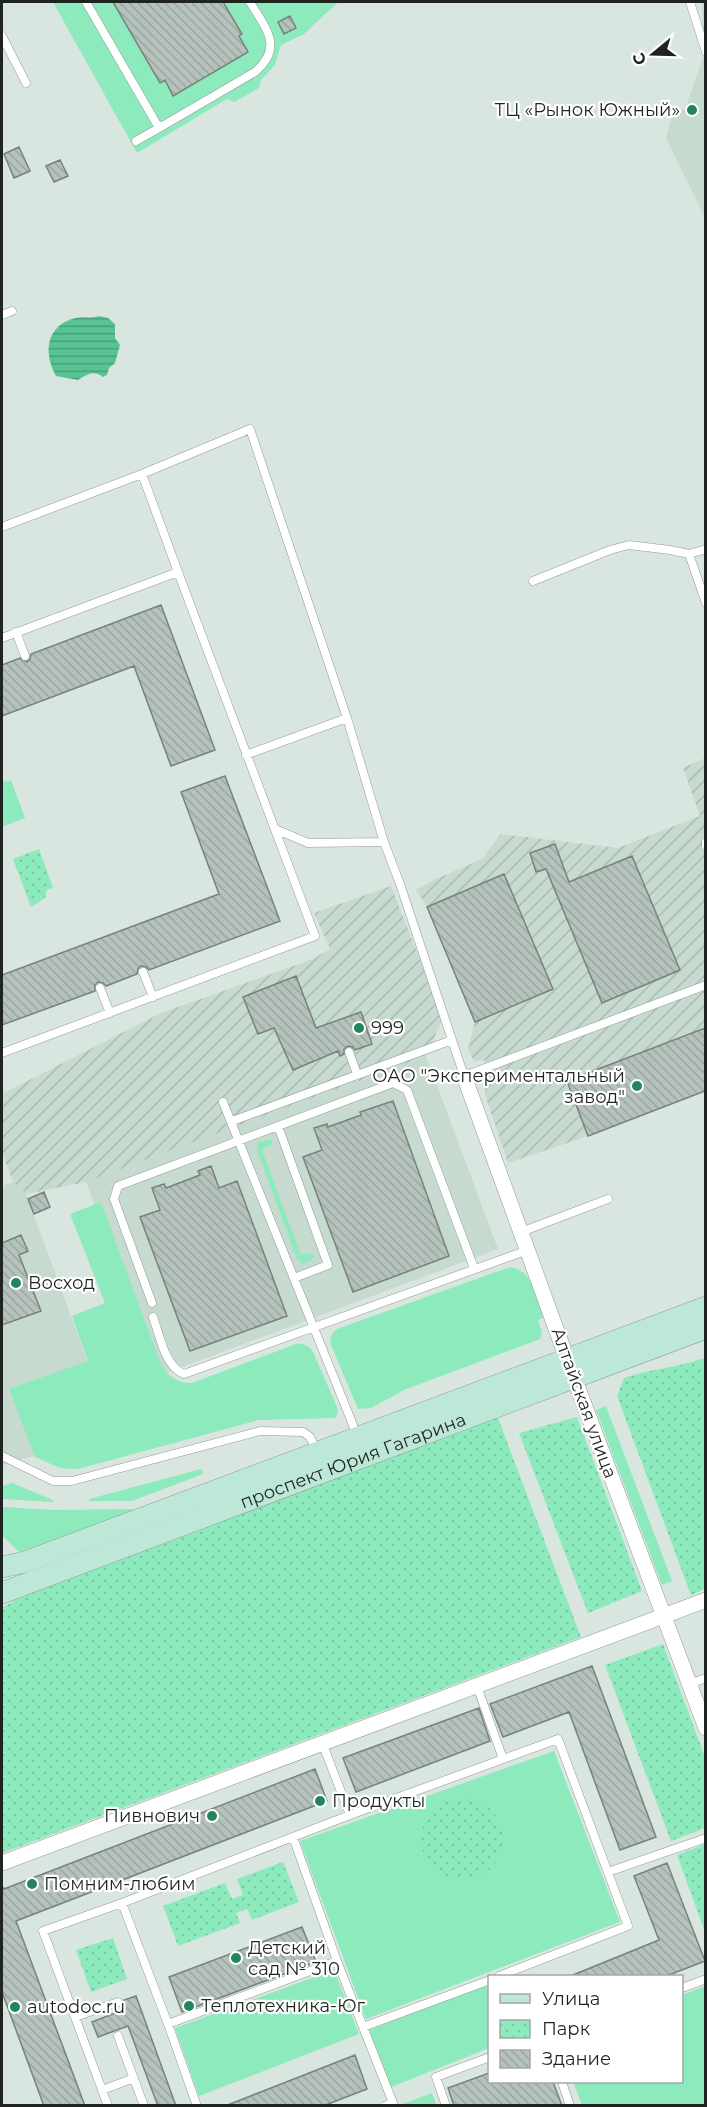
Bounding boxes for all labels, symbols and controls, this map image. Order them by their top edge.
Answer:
north arrow [623,24,683,84]
text: С [628,50,650,67]
place label: ТЦ «Рынок Южный» [494,99,680,121]
marker: ТЦ «Рынок Южный» [685,103,699,117]
place label: 999 [371,1017,404,1039]
marker: 999 [352,1021,366,1035]
place label: ОАО "Экспериментальный завод" [372,1065,625,1108]
marker: ОАО "Экспериментальный завод" [630,1079,644,1093]
place label: Восход [28,1272,95,1294]
marker: Восход [9,1276,23,1290]
street label: Алтайская улица [546,1325,622,1481]
street label: проспект Юрия Гагарина [237,1408,469,1513]
place label: Продукты [332,1790,425,1812]
marker: Продукты [313,1794,327,1808]
place label: Пивнович [104,1805,200,1827]
marker: Пивнович [205,1809,219,1823]
place label: Помним-любим [44,1873,195,1895]
marker: Помним-любим [25,1877,39,1891]
place label: Детский сад № 310 [248,1937,340,1980]
marker: Детский сад № 310 [229,1951,243,1965]
legend [488,1975,683,2083]
text: Улица [542,1988,600,2010]
place label: Теплотехника-Юг [201,1995,366,2017]
place label: autodoc.ru [27,1996,125,2018]
marker: Теплотехника-Юг [182,1999,196,2013]
marker: autodoc.ru [8,2000,22,2014]
text: Парк [542,2018,591,2040]
text: Здание [542,2048,611,2070]

